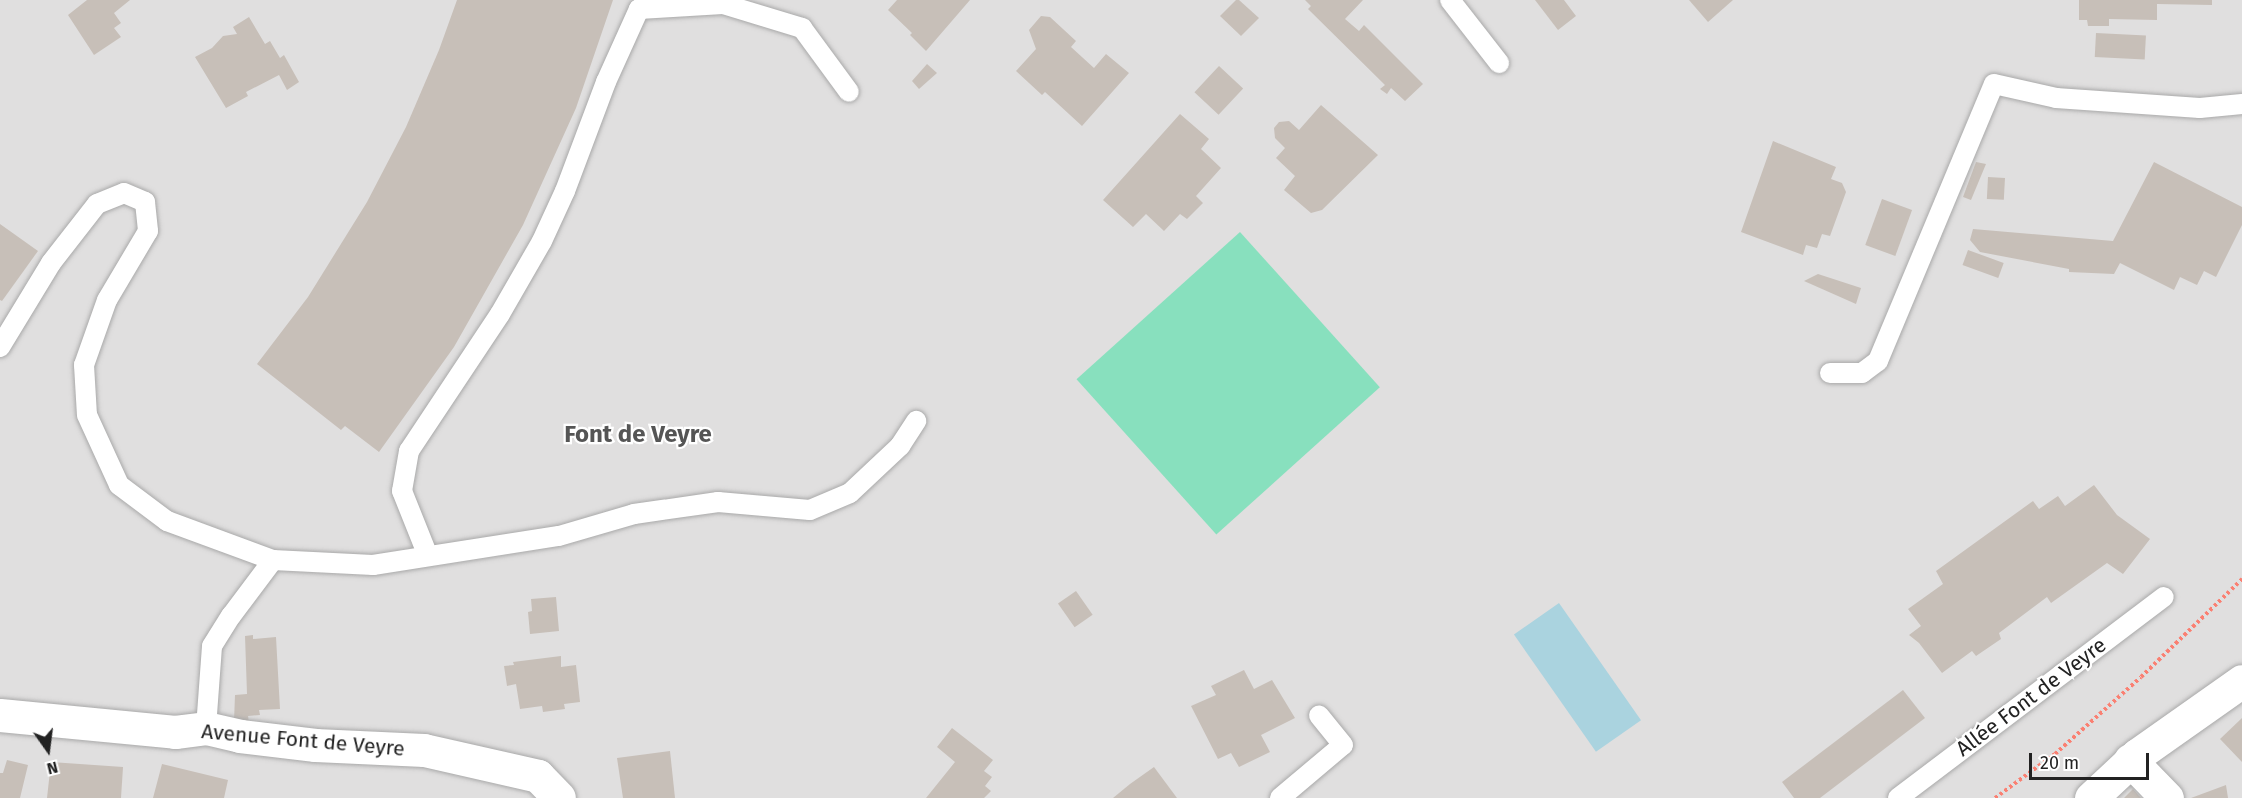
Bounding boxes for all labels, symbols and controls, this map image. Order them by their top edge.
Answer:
district label: Font de Veyre [564,421,712,449]
street label: Allée Font de Veyre [1951,632,2111,762]
street label: Avenue Font de Veyre [200,719,406,761]
north arrow [18,720,78,780]
scale bar [2032,741,2152,779]
text: 20 m [2040,752,2079,774]
text: N [45,757,60,778]

